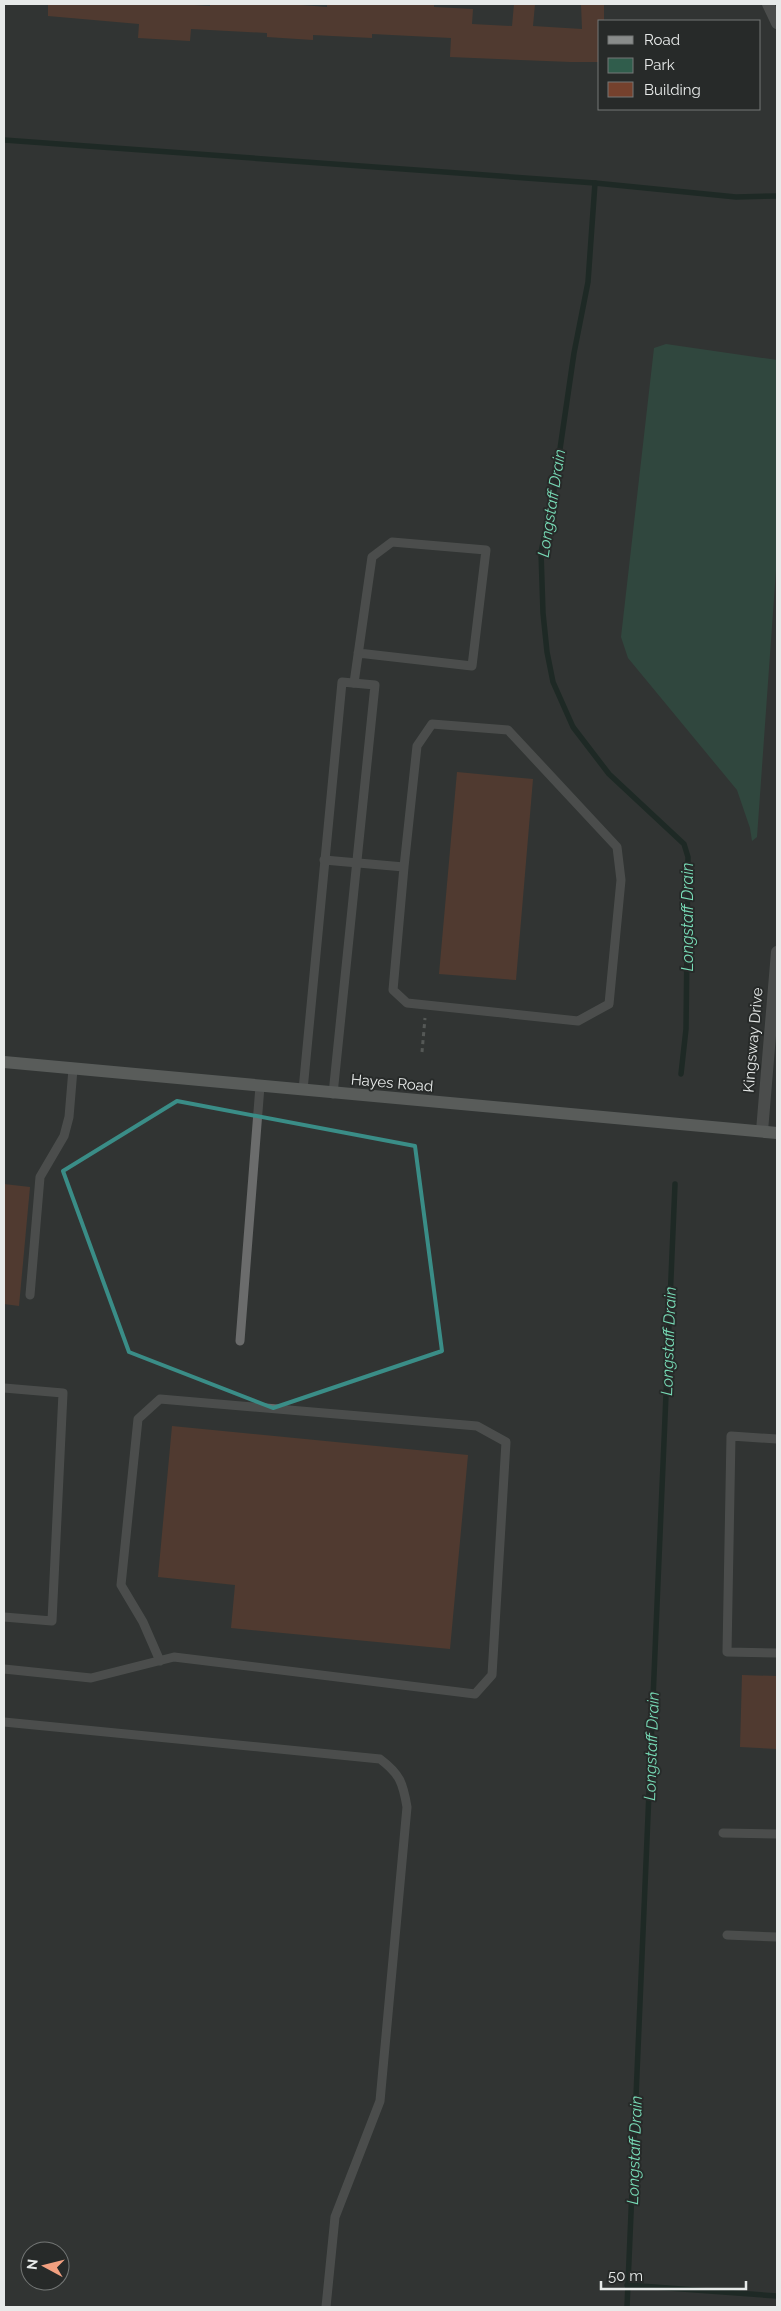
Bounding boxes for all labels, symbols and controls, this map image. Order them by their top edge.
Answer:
legend [598,20,761,110]
text: Road [644,31,680,49]
text: Park [644,56,675,74]
text: Building [644,81,701,99]
water label: Longstaff Drain [534,448,569,558]
water label: Longstaff Drain [678,862,697,972]
street label: Kingsway Drive [739,987,767,1093]
street label: Hayes Road [350,1070,434,1096]
water label: Longstaff Drain [657,1286,680,1396]
water label: Longstaff Drain [640,1691,663,1801]
water label: Longstaff Drain [623,2095,646,2205]
north arrow [20,2241,70,2291]
text: N [24,2258,41,2271]
scale bar [601,2258,746,2290]
text: 50 m [608,2267,643,2285]

